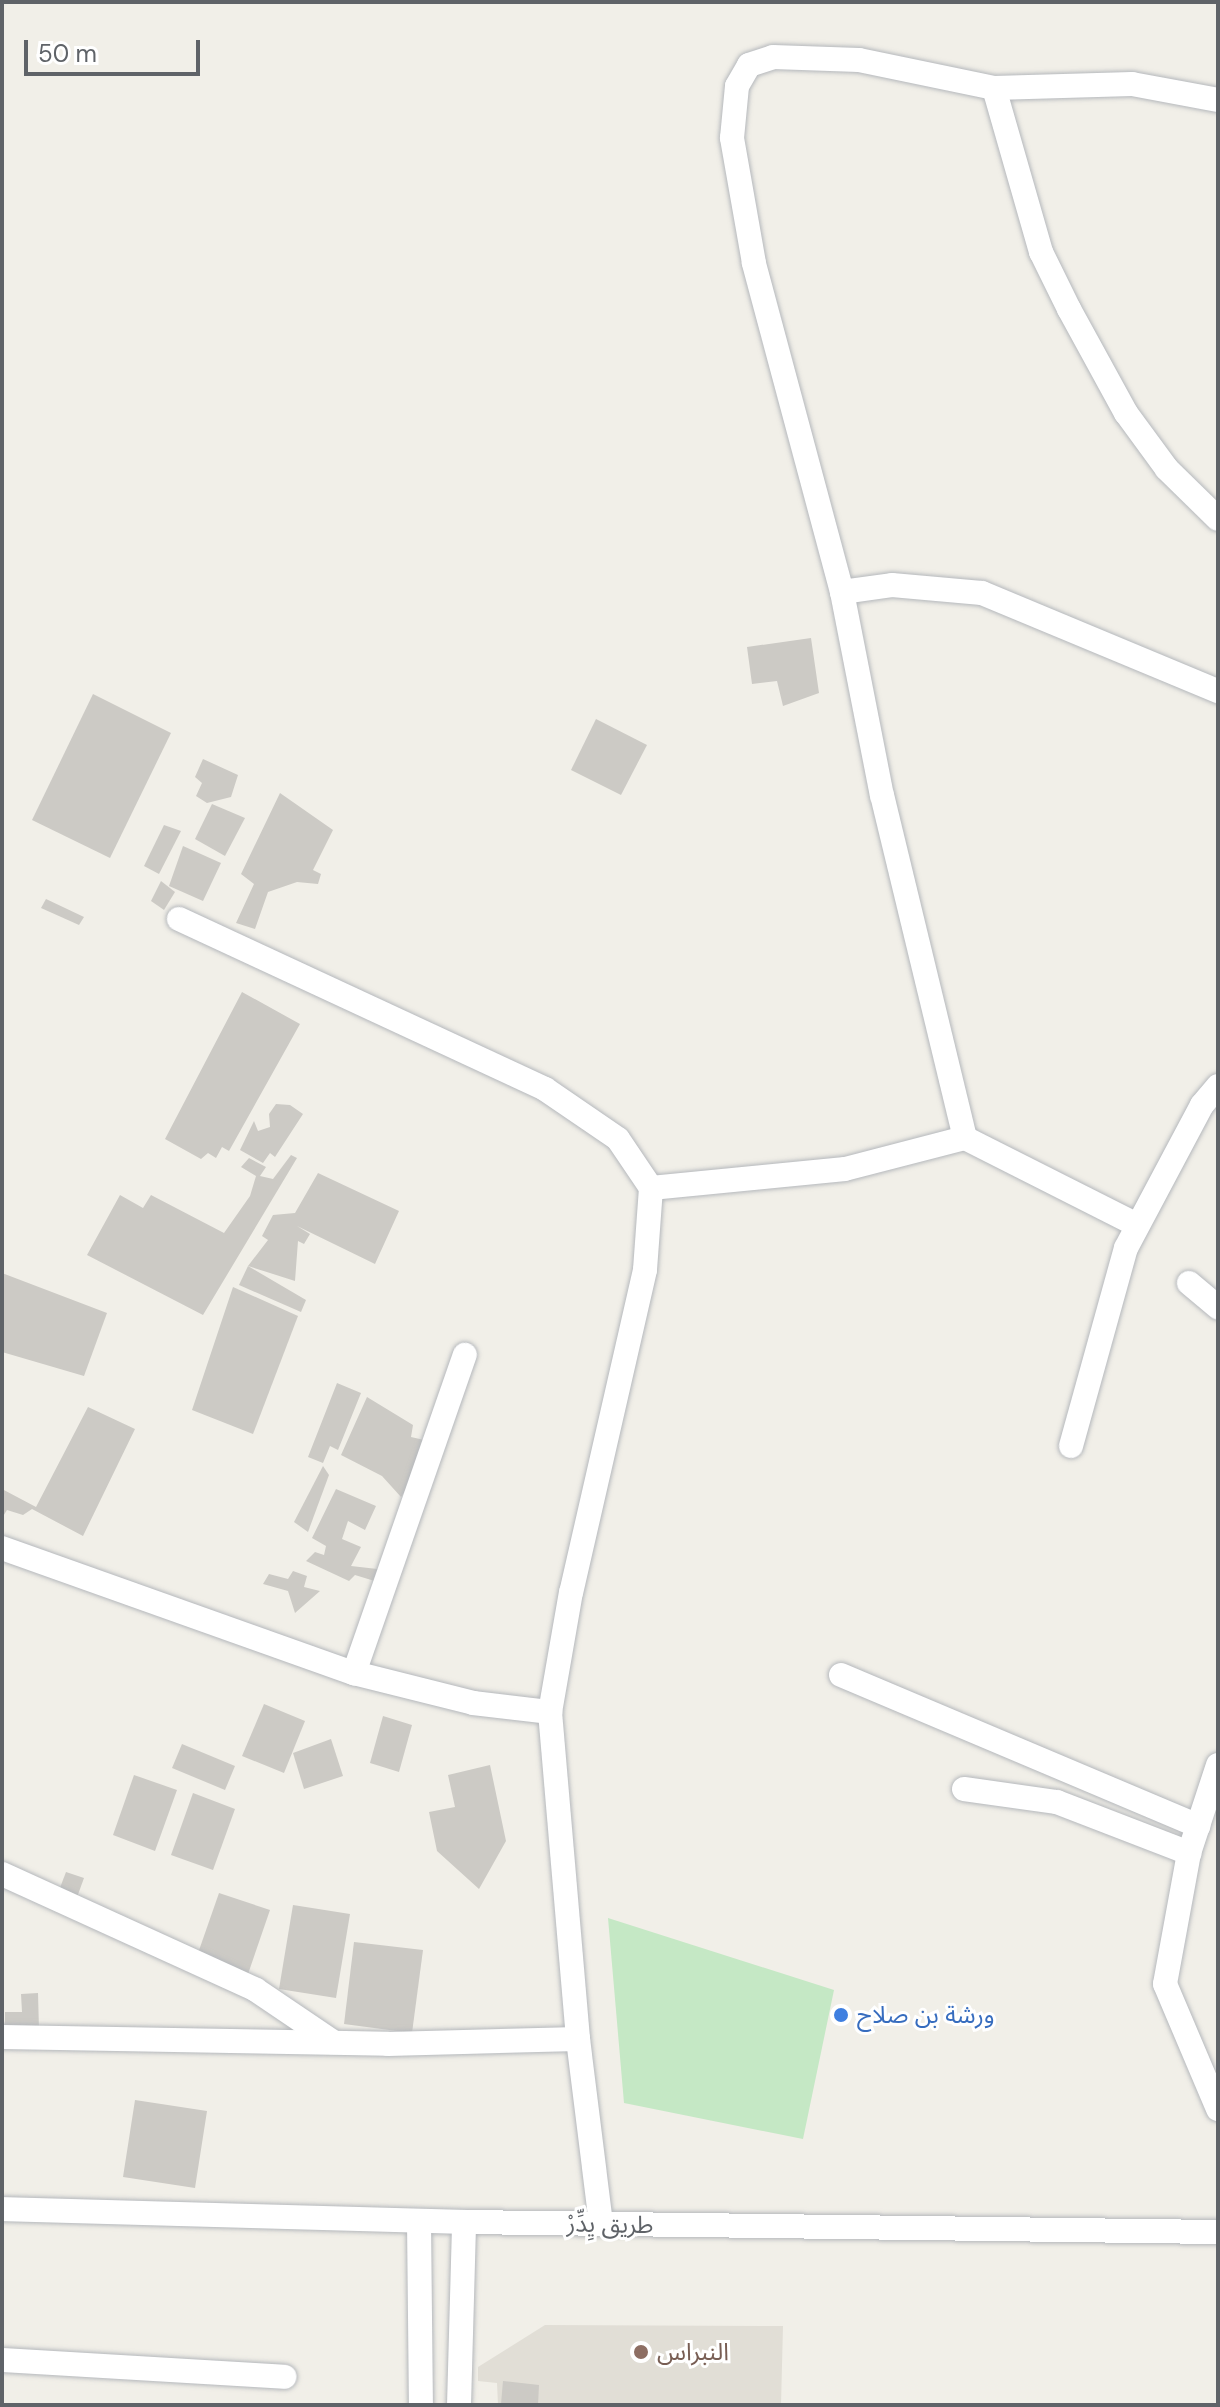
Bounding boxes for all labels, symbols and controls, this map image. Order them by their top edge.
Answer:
scale bar [28,24,204,74]
text: 50 m [38,38,97,69]
place label: ورشة بن صلاح [857,2001,994,2029]
marker: ورشة بن صلاح [832,2006,850,2024]
street label: طريق يِدِّرْ [566,2209,654,2239]
place label: النبراس [657,2338,729,2366]
marker: النبراس [632,2343,650,2361]

